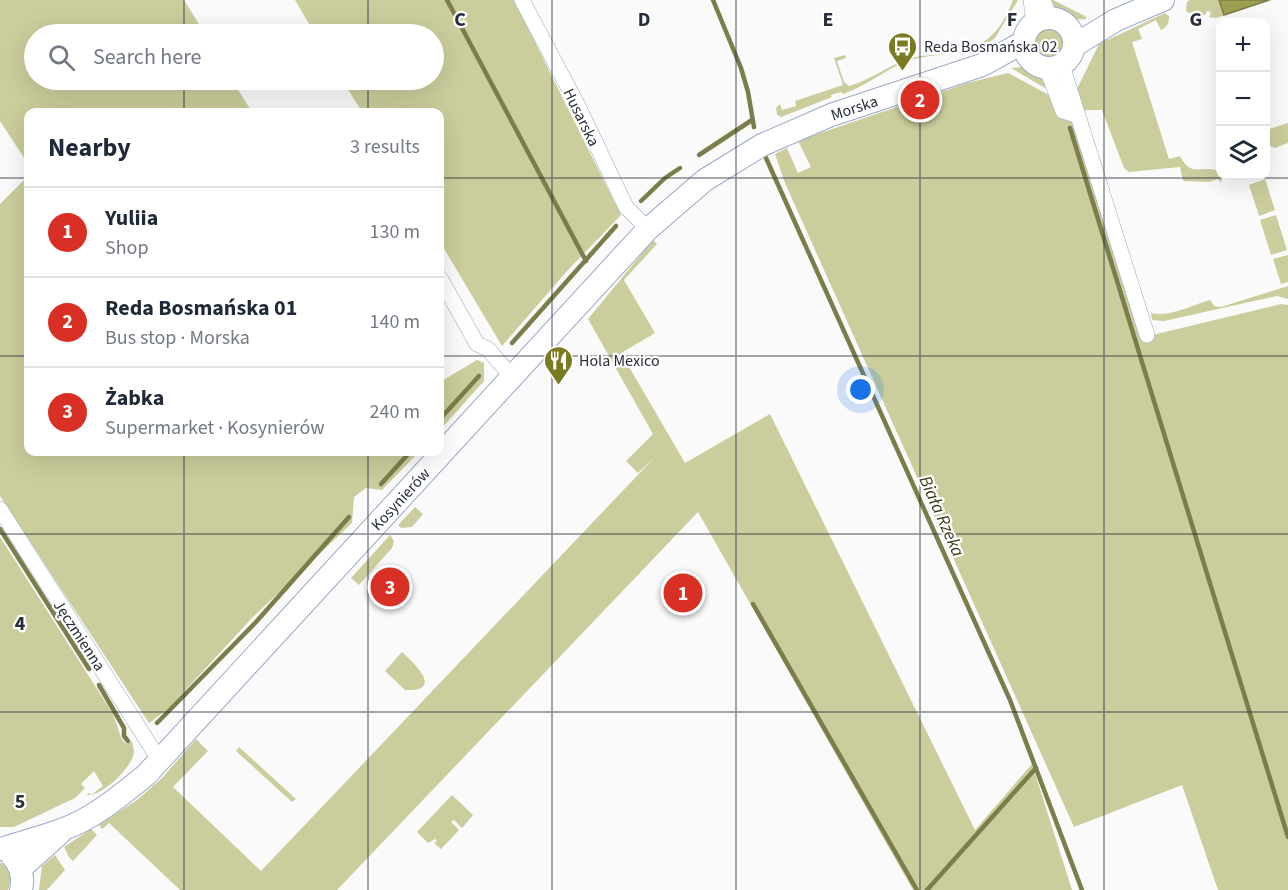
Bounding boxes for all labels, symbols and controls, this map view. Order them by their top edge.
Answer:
text: C [454,6,466,34]
text: D [638,6,650,34]
text: E [823,6,833,34]
text: F [1007,6,1017,34]
text: G [1190,6,1202,34]
map controls [1216,18,1270,180]
button: + [1216,18,1270,72]
search box [24,24,444,90]
bus stop icon: Reda Bosmańska 02 [887,30,919,72]
place label: Reda Bosmańska 02 [924,36,1058,58]
icon: search [45,41,78,74]
text: Search here [93,41,201,73]
button: − [1216,72,1270,126]
pin: 2 [900,78,940,122]
street label: Husarska [558,85,605,150]
street label: Morska [828,90,881,126]
button: layers [1216,126,1270,180]
text: Nearby [48,129,131,166]
text: 3 results [350,133,420,161]
text: Yuliia [105,202,158,234]
text: 1 [62,218,73,246]
text: 130 m [370,218,420,246]
text: Shop [105,234,149,262]
text: Reda Bosmańska 01 [105,292,297,324]
text: 2 [62,308,73,336]
text: 140 m [370,308,420,336]
text: Bus stop · Morska [105,324,250,352]
restaurant icon: Hola Mexico [542,344,574,386]
place label: Hola Mexico [579,350,660,372]
your location [846,375,875,404]
text: Żabka [105,382,164,414]
text: 3 [62,398,73,426]
text: 240 m [370,398,420,426]
text: Supermarket · Kosynierów [105,414,325,442]
street label: Kosynierów [366,463,436,536]
water label: Biała Rzeka [913,472,971,561]
pin: 3 [370,564,410,610]
pin: 1 [664,570,702,616]
street label: Jęczmienna [48,596,110,675]
text: 4 [15,610,26,638]
text: 5 [15,788,25,816]

